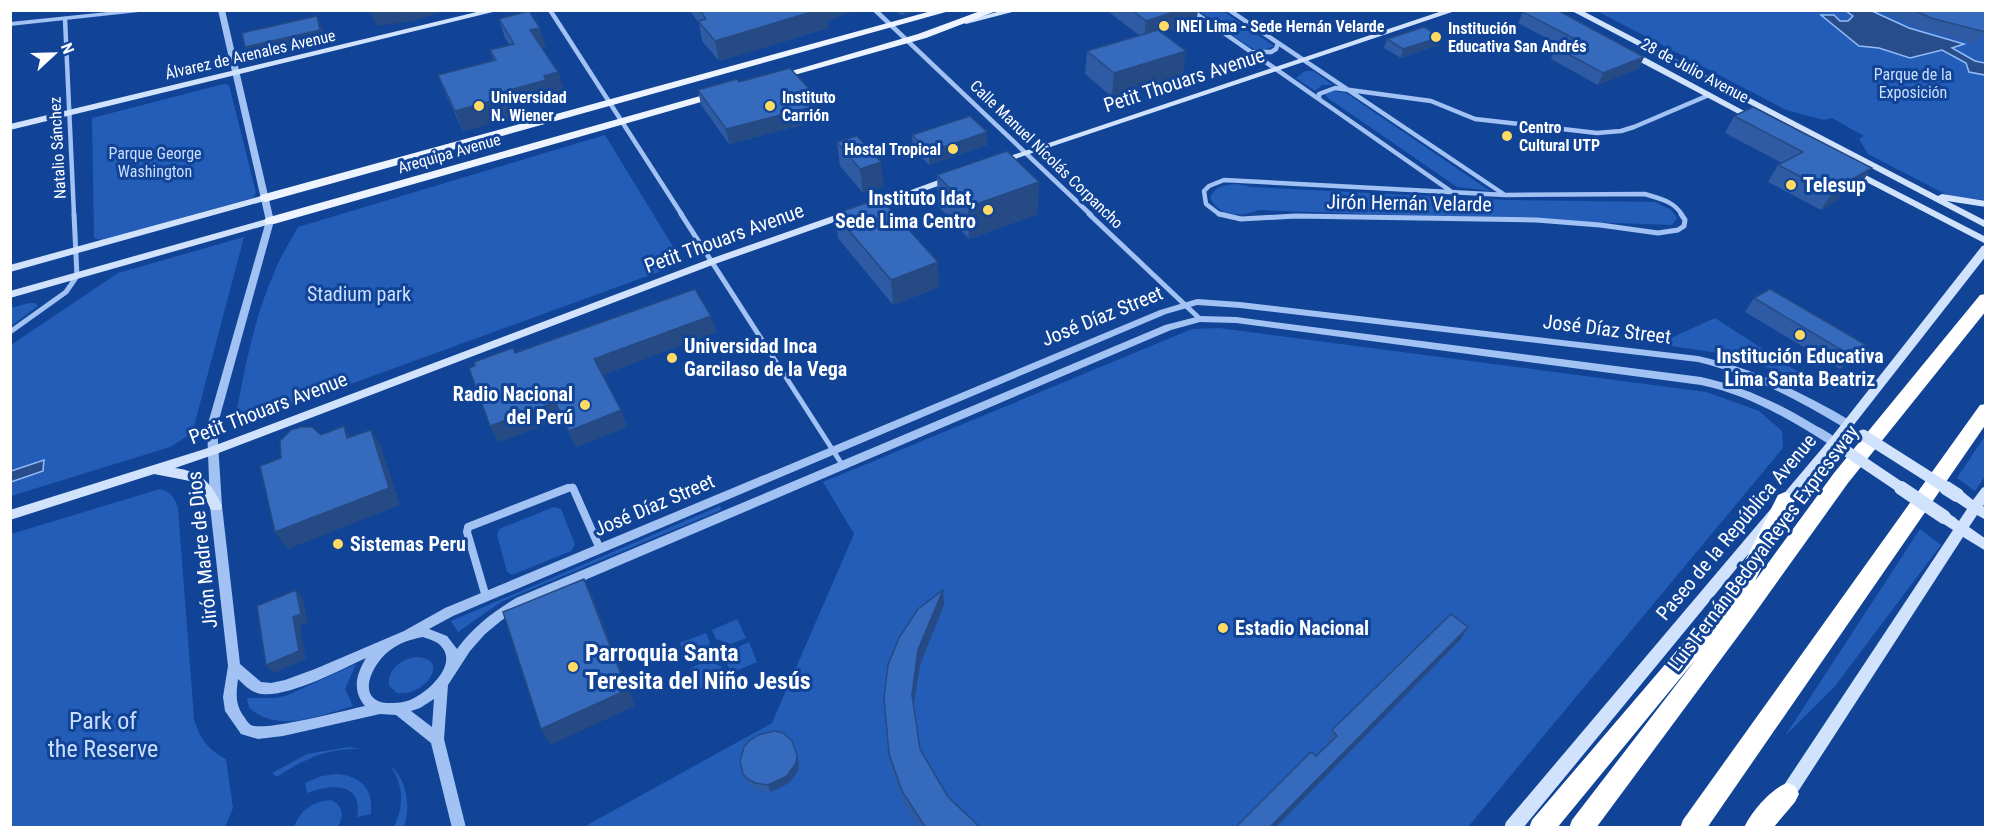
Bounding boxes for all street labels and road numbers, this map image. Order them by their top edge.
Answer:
street label: Álvarez de Arenales Avenue [163,26,337,83]
street label: 28 de Julio Avenue [1638,34,1752,107]
street label: Petit Thouars Avenue [1101,43,1267,117]
street label: Calle Manuel Nicolás Corpancho [966,76,1127,232]
street label: Natalio Sánchez [45,96,70,200]
street label: Arequipa Avenue [395,130,503,177]
street label: Jirón Hernán Velarde [1326,190,1492,216]
street label: Petit Thouars Avenue [641,198,807,278]
street label: José Díaz Street [1038,281,1166,351]
street label: José Díaz Street [1542,309,1672,349]
street label: Petit Thouars Avenue [185,367,351,449]
street label: Luis Fernán Bedoya Reyes Expressway [1663,420,1863,676]
street label: Paseo de la República Avenue [1651,429,1821,625]
street label: José Díaz Street [590,469,718,541]
street label: Jirón Madre de Dios [182,470,222,630]

